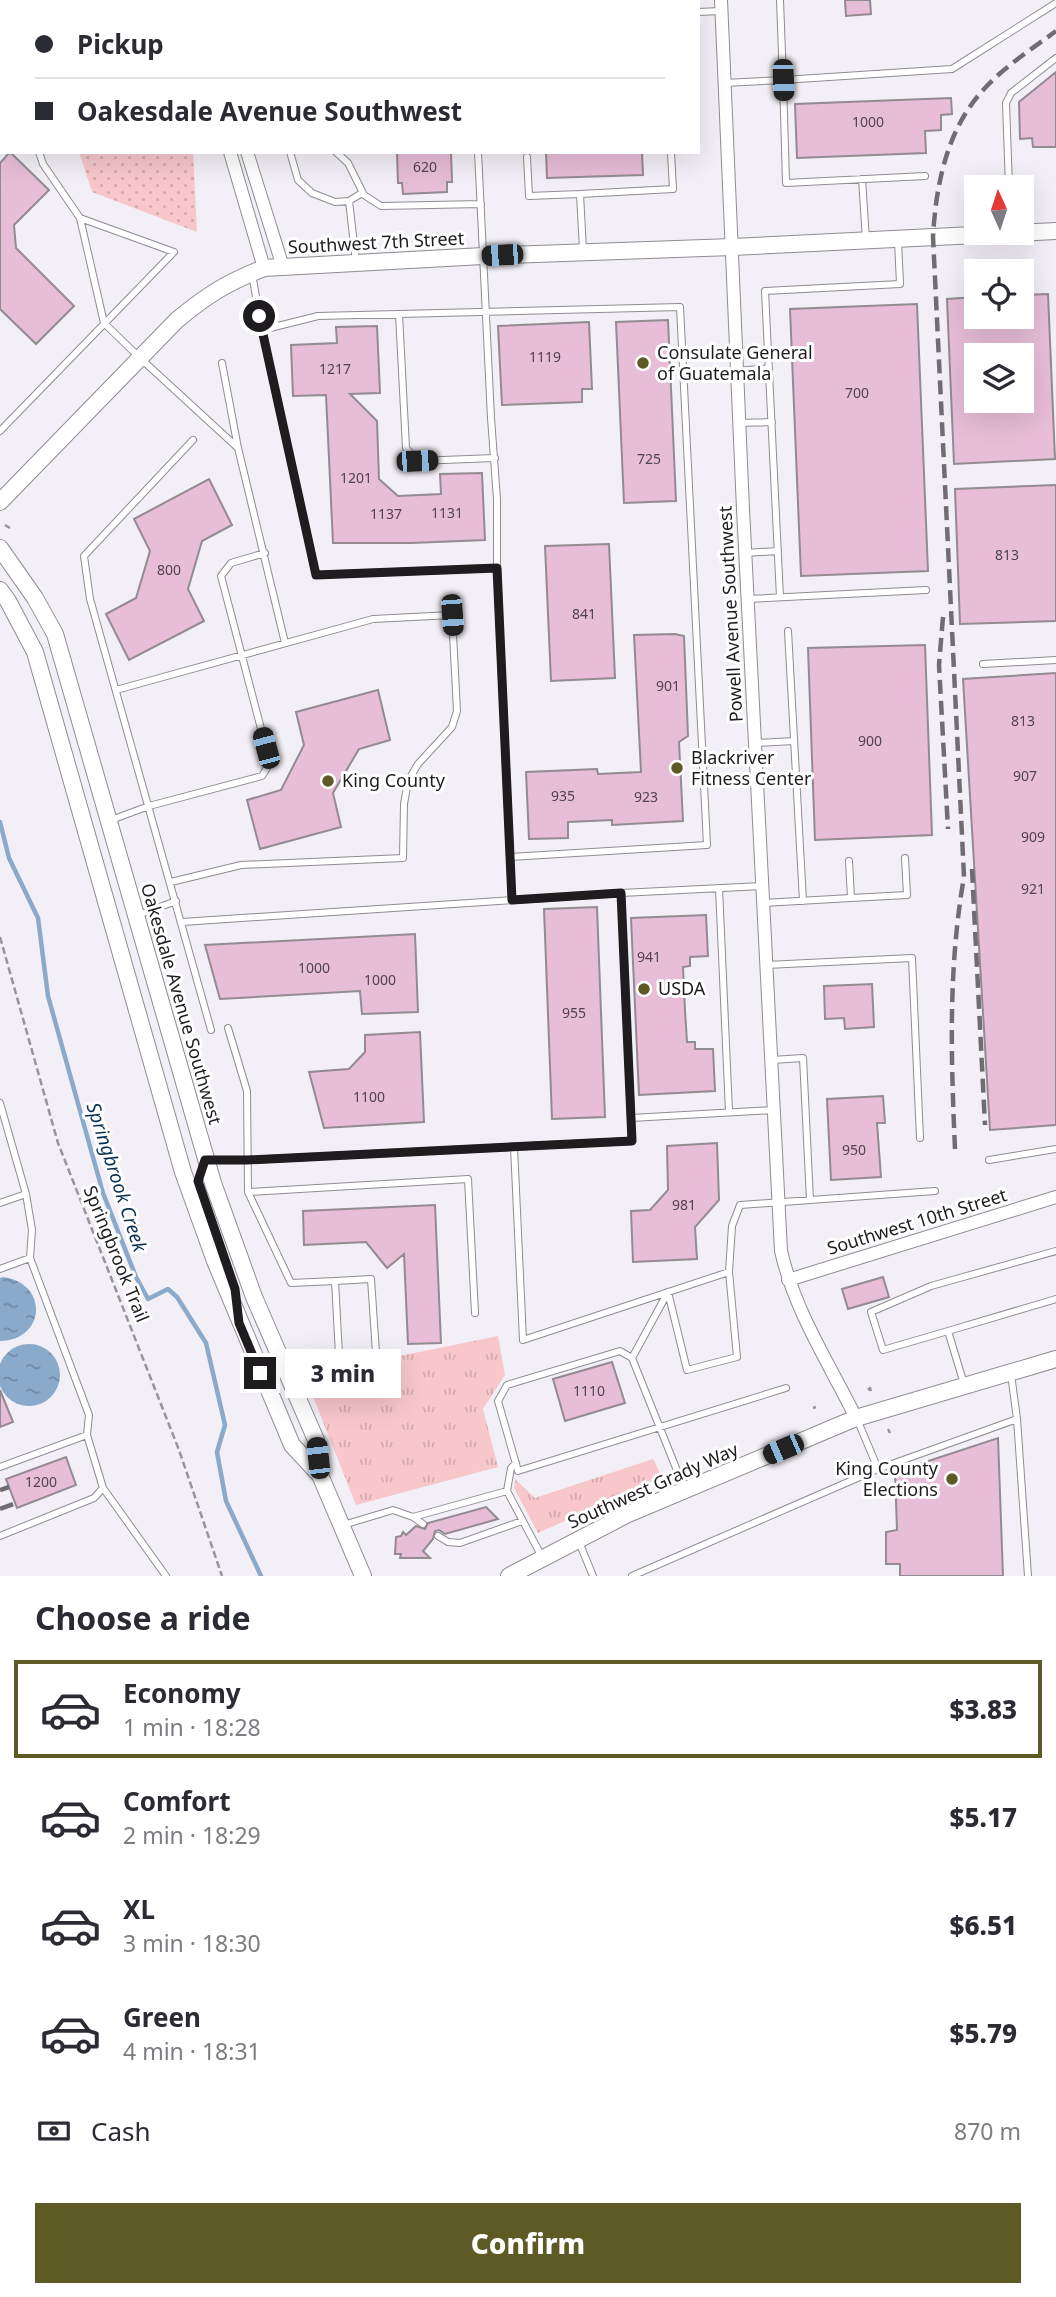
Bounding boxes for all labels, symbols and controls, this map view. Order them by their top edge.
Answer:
text: Pickup [77,26,164,62]
car [772,59,795,101]
text: Oakesdale Avenue Southwest [77,93,462,129]
house number: 1000 [852,112,884,131]
house number: 620 [413,157,437,176]
north arrow [964,175,1034,245]
map controls [964,175,1034,413]
street label: Southwest 7th Street [287,225,465,259]
car [481,243,524,267]
button: locate [964,259,1034,329]
route start [243,300,275,332]
place label: Consulate General of Guatemala [657,340,813,385]
button: layers [964,343,1034,413]
house number: 1119 [529,347,561,366]
marker: Consulate General of Guatemala [635,355,651,371]
house number: 1217 [319,359,351,378]
house number: 700 [845,383,869,402]
house number: 725 [637,449,661,468]
car [396,450,439,472]
house number: 1201 [340,468,372,487]
house number: 1131 [431,503,463,522]
house number: 1137 [370,504,402,523]
street label: Powell Avenue Southwest [712,505,748,723]
house number: 813 [995,545,1019,564]
house number: 800 [157,560,181,579]
car [441,593,464,637]
house number: 841 [572,604,596,623]
house number: 901 [656,676,680,695]
house number: 813 [1011,711,1035,730]
car [251,725,282,771]
house number: 900 [858,731,882,750]
place label: Blackriver Fitness Center [691,745,812,790]
marker: Blackriver Fitness Center [669,760,685,776]
house number: 907 [1013,766,1037,785]
place label: King County [342,768,446,792]
marker: King County [320,773,336,789]
house number: 935 [551,786,575,805]
house number: 923 [634,787,658,806]
house number: 909 [1021,827,1045,846]
house number: 921 [1021,879,1045,898]
street label: Oakesdale Avenue Southwest [136,880,228,1128]
house number: 941 [637,947,661,966]
house number: 1000 [298,958,330,977]
house number: 1000 [364,970,396,989]
place label: USDA [658,976,706,1000]
marker: USDA [636,981,652,997]
house number: 955 [562,1003,586,1022]
house number: 1100 [353,1087,385,1106]
water label: Springbrook Creek [81,1099,154,1256]
house number: 950 [842,1140,866,1159]
street label: Springbrook Trail [79,1182,155,1325]
street label: Southwest 10th Street [824,1182,1010,1260]
house number: 981 [672,1195,696,1214]
callout: 3 min [284,1348,400,1398]
route end [244,1357,276,1389]
text: 3 min [311,1357,375,1389]
house number: 1110 [573,1381,605,1400]
car [760,1431,807,1467]
car [306,1436,331,1480]
street label: Southwest Grady Way [563,1436,742,1534]
place label: King County Elections [835,1456,939,1501]
marker: King County Elections [944,1471,960,1487]
house number: 1200 [25,1472,57,1491]
text: Choose a ride [35,1596,251,1639]
text: Economy [123,1675,241,1711]
icon: car [39,1678,102,1741]
text: $3.83 [950,1691,1017,1727]
text: 1 min · 18:28 [123,1711,261,1743]
text: Comfort [123,1783,231,1819]
icon: car [39,1786,102,1849]
text: $5.17 [950,1799,1017,1835]
text: 2 min · 18:29 [123,1819,261,1851]
text: XL [123,1891,155,1927]
icon: car [39,1894,102,1957]
text: $6.51 [950,1907,1017,1943]
text: 3 min · 18:30 [123,1927,261,1959]
text: Green [123,1999,201,2035]
icon: car [39,2002,102,2065]
text: $5.79 [950,2015,1017,2051]
text: 4 min · 18:31 [123,2035,261,2067]
icon: cash [35,2112,73,2150]
text: Cash [91,2113,151,2149]
text: 870 m [954,2115,1021,2147]
button: Confirm [35,2203,1021,2283]

